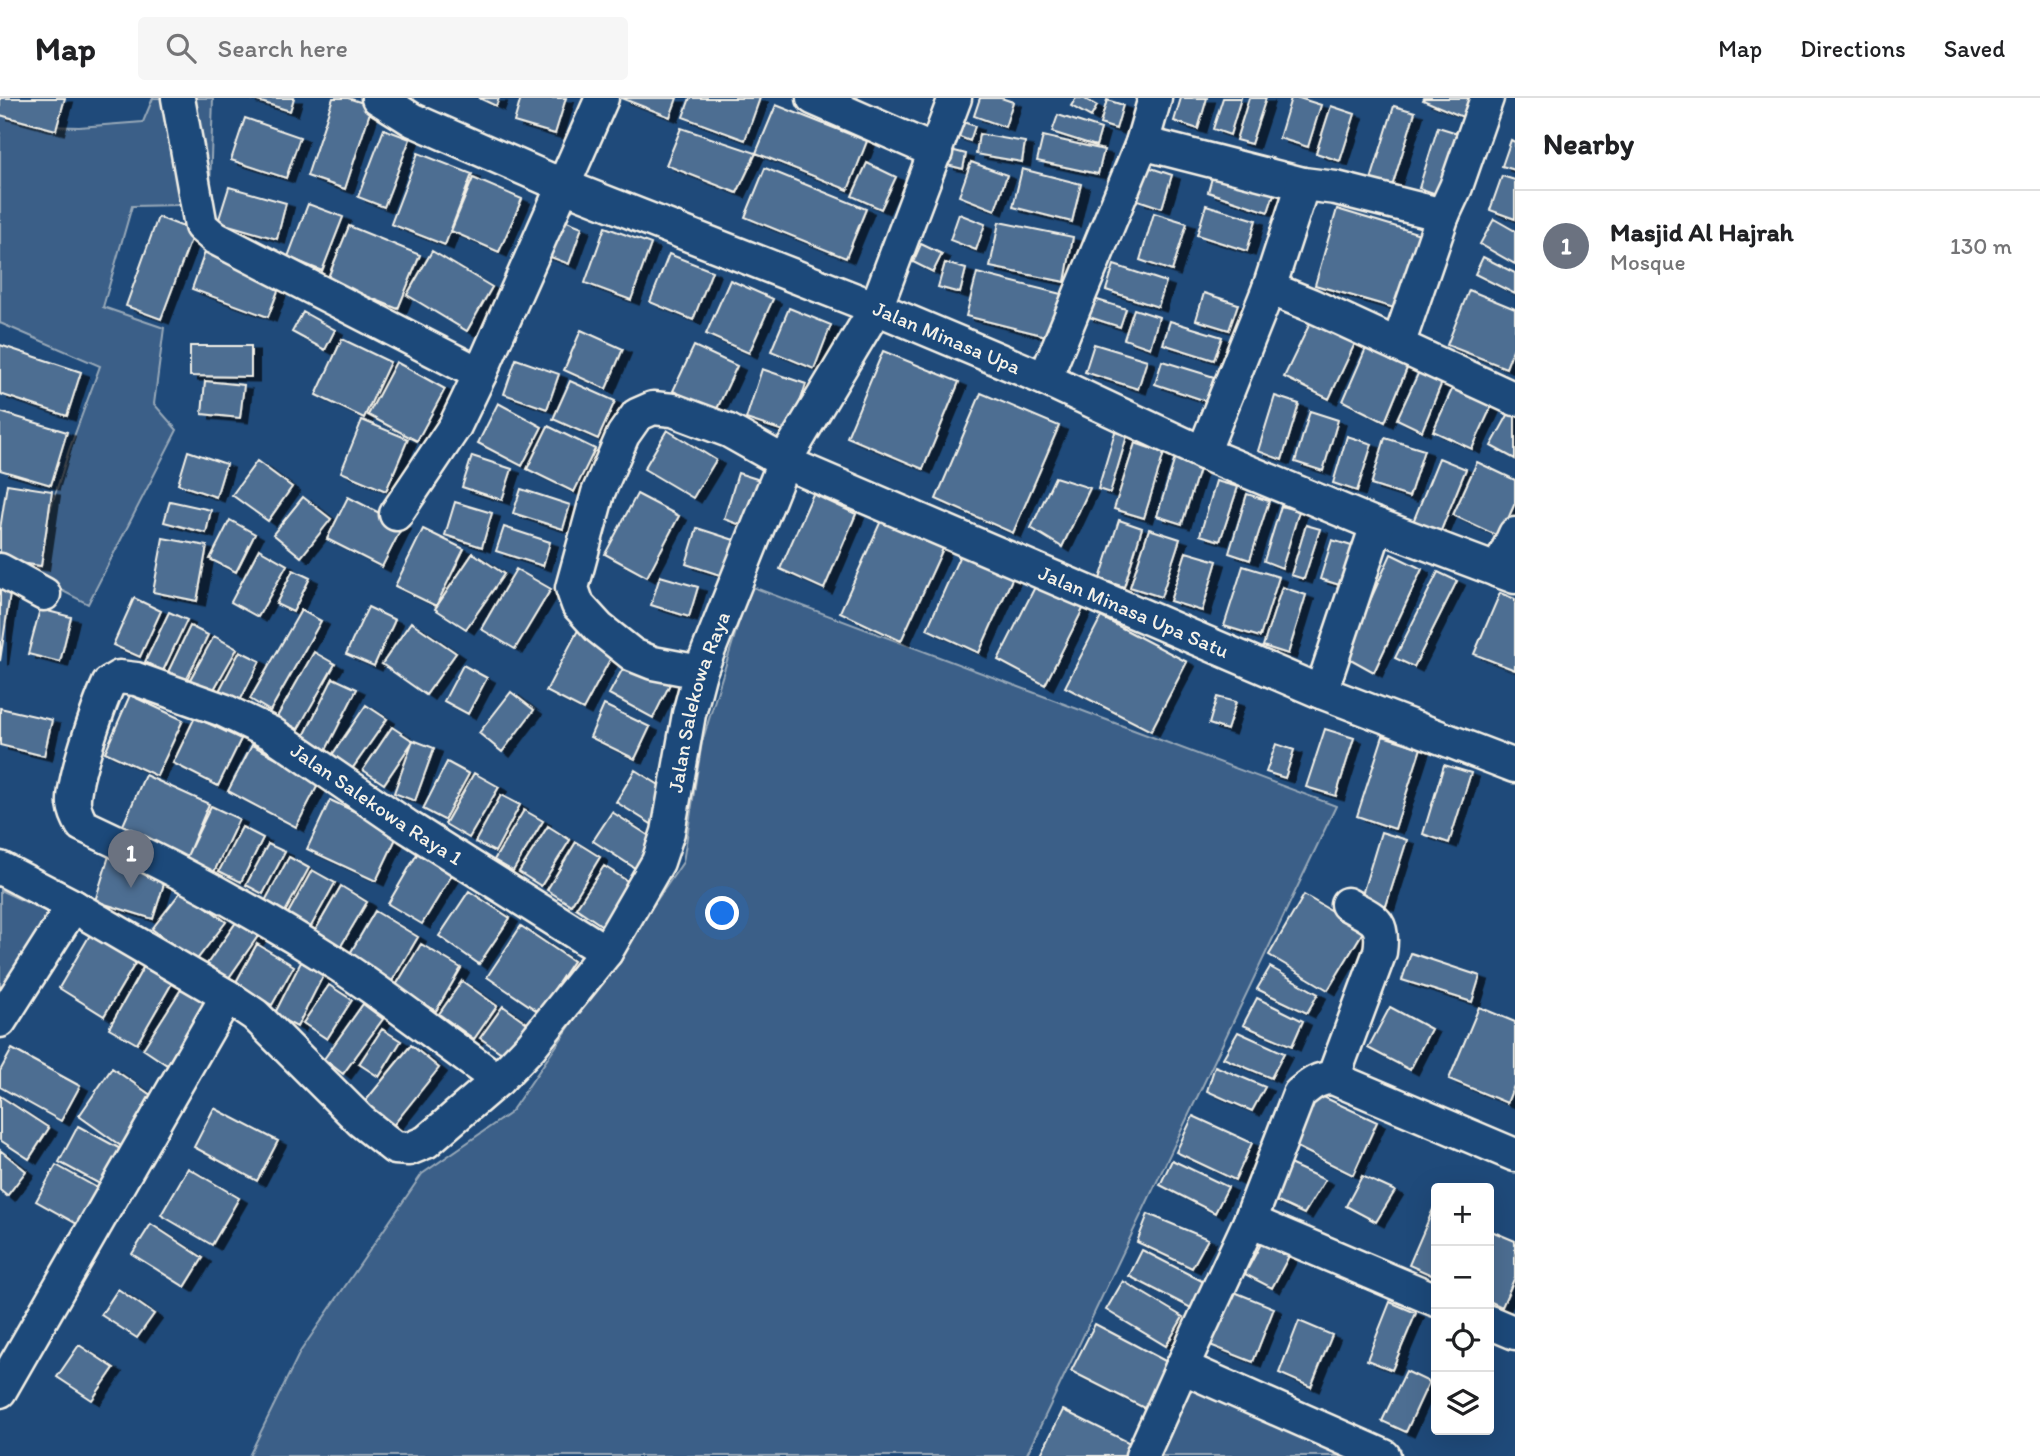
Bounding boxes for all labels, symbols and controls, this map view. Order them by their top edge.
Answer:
search box [138,17,628,80]
text: Map [35,29,96,68]
icon: search [162,29,200,67]
text: Search here [218,32,348,64]
text: Map [1718,34,1762,63]
text: Directions [1800,34,1906,63]
text: Saved [1944,34,2005,63]
text: Nearby [1543,125,1634,162]
text: Masjid Al Hajrah [1610,216,1794,248]
text: 1 [1561,232,1571,260]
text: 130 m [1950,232,2012,260]
text: Mosque [1610,248,1686,276]
street label: Jalan Minasa Upa [869,295,1025,379]
street label: Jalan Minasa Upa Satu [1035,560,1233,663]
street label: Jalan Salekowa Raya [662,608,735,794]
street label: Jalan Salekowa Raya 1 [286,737,468,870]
pin: 1 [108,830,154,888]
your location [705,896,739,930]
map controls [1431,1183,1494,1435]
button: + [1431,1183,1494,1246]
button: − [1431,1246,1494,1309]
button: locate [1431,1309,1494,1372]
button: layers [1431,1372,1494,1435]

